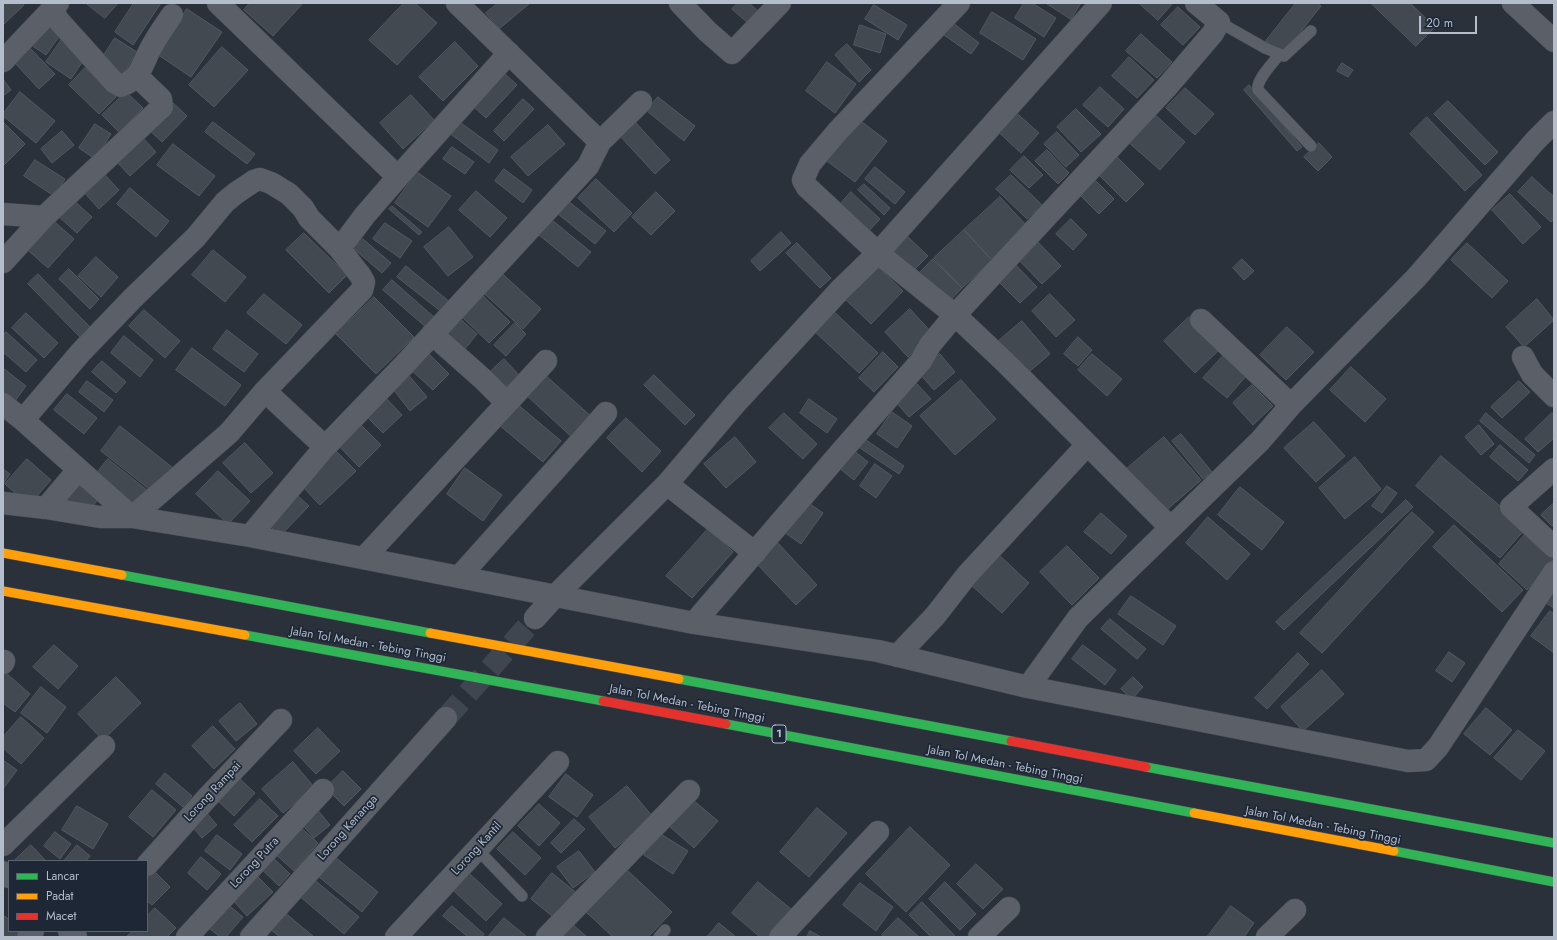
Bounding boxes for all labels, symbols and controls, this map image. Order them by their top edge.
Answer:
scale bar [1421,8,1479,34]
text: 20 m [1426,14,1453,32]
street label: Jalan Tol Medan - Tebing Tinggi [289,624,447,666]
street label: Jalan Tol Medan - Tebing Tinggi [608,682,766,726]
road number: 1 [772,725,786,743]
street label: Jalan Tol Medan - Tebing Tinggi [926,743,1084,787]
street label: Lorong Rampai [182,759,244,825]
street label: Lorong Kenanga [315,792,381,864]
street label: Jalan Tol Medan - Tebing Tinggi [1244,804,1402,848]
street label: Lorong Kantil [449,820,505,878]
street label: Lorong Putra [228,834,282,892]
legend [8,860,148,932]
text: Lancar [46,867,79,885]
text: Padat [46,887,73,905]
text: Macet [46,907,76,925]

